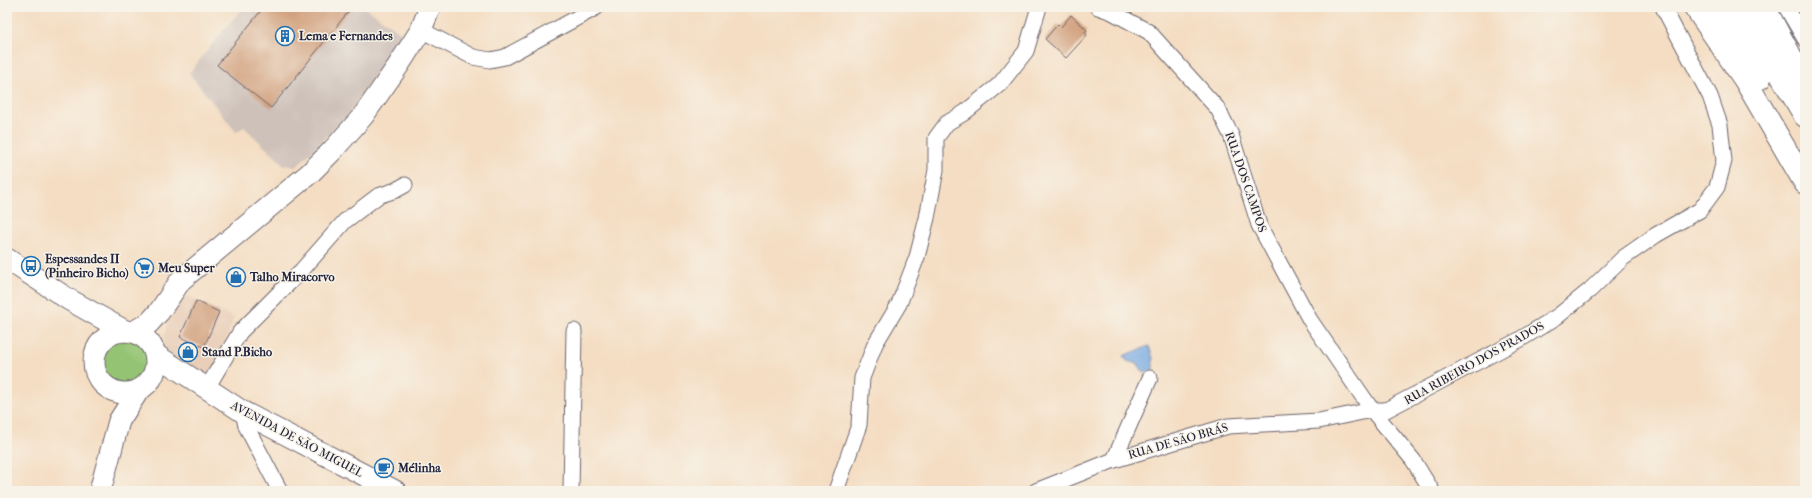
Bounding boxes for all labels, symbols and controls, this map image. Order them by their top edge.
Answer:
building icon: Lema e Fernandes [274,25,296,47]
place label: Lema e Fernandes [299,29,393,43]
street label: RUA DOS CAMPOS [1222,130,1270,234]
place label: Espessandes II (Pinheiro Bicho) [45,252,129,280]
bus stop icon: Espessandes II (Pinheiro Bicho) [20,255,42,277]
supermarket icon: Meu Super [133,257,155,279]
place label: Meu Super [157,261,215,276]
shop icon: Talho Miracorvo [225,266,247,288]
place label: Talho Miracorvo [249,270,335,284]
street label: RUA RIBEIRO DOS PRADOS [1402,319,1546,407]
shop icon: Stand P.Bicho [177,341,199,363]
place label: Stand P.Bicho [202,345,272,359]
street label: AVENIDA DE SÃO MIGUEL [228,398,366,480]
street label: RUA DE SÃO BRÁS [1126,419,1229,462]
cafe icon: Mélinha [373,457,395,479]
place label: Mélinha [397,461,441,475]

